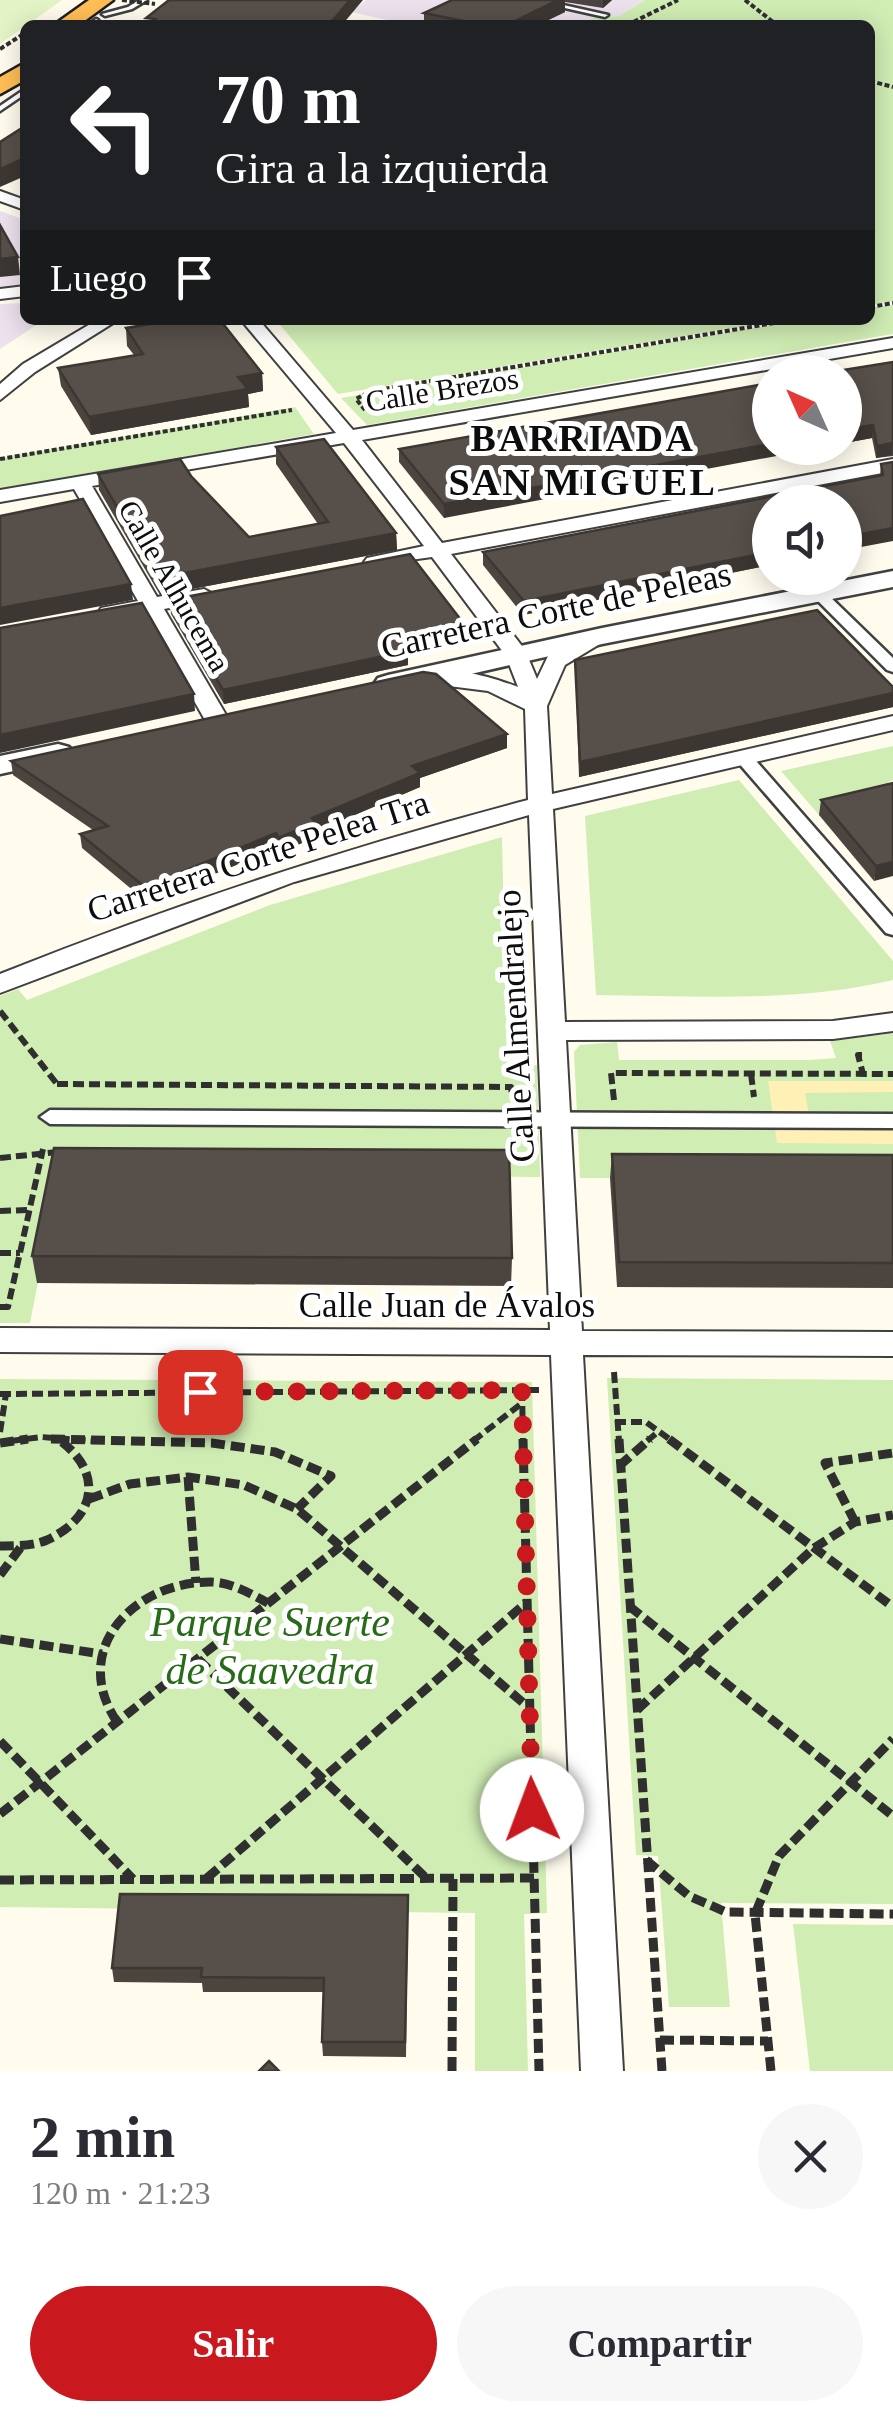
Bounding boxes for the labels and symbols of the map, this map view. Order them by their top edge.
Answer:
north arrow [752,355,862,465]
street label: Calle Brezos [363,361,521,418]
district label: BARRIADA SAN MIGUEL [449,417,717,503]
street label: Calle Alhucema [112,494,237,677]
street label: Carretera Corte de Peleas [378,554,735,667]
street label: Carretera Corte Pelea Tra [83,783,434,930]
street label: Calle Almendralejo [489,889,542,1163]
street label: Calle Juan de Ávalos [299,1286,595,1325]
pin [158,1350,243,1435]
park label: Parque Suerte de Saavedra [149,1599,390,1693]
position arrow [480,1758,584,1862]

